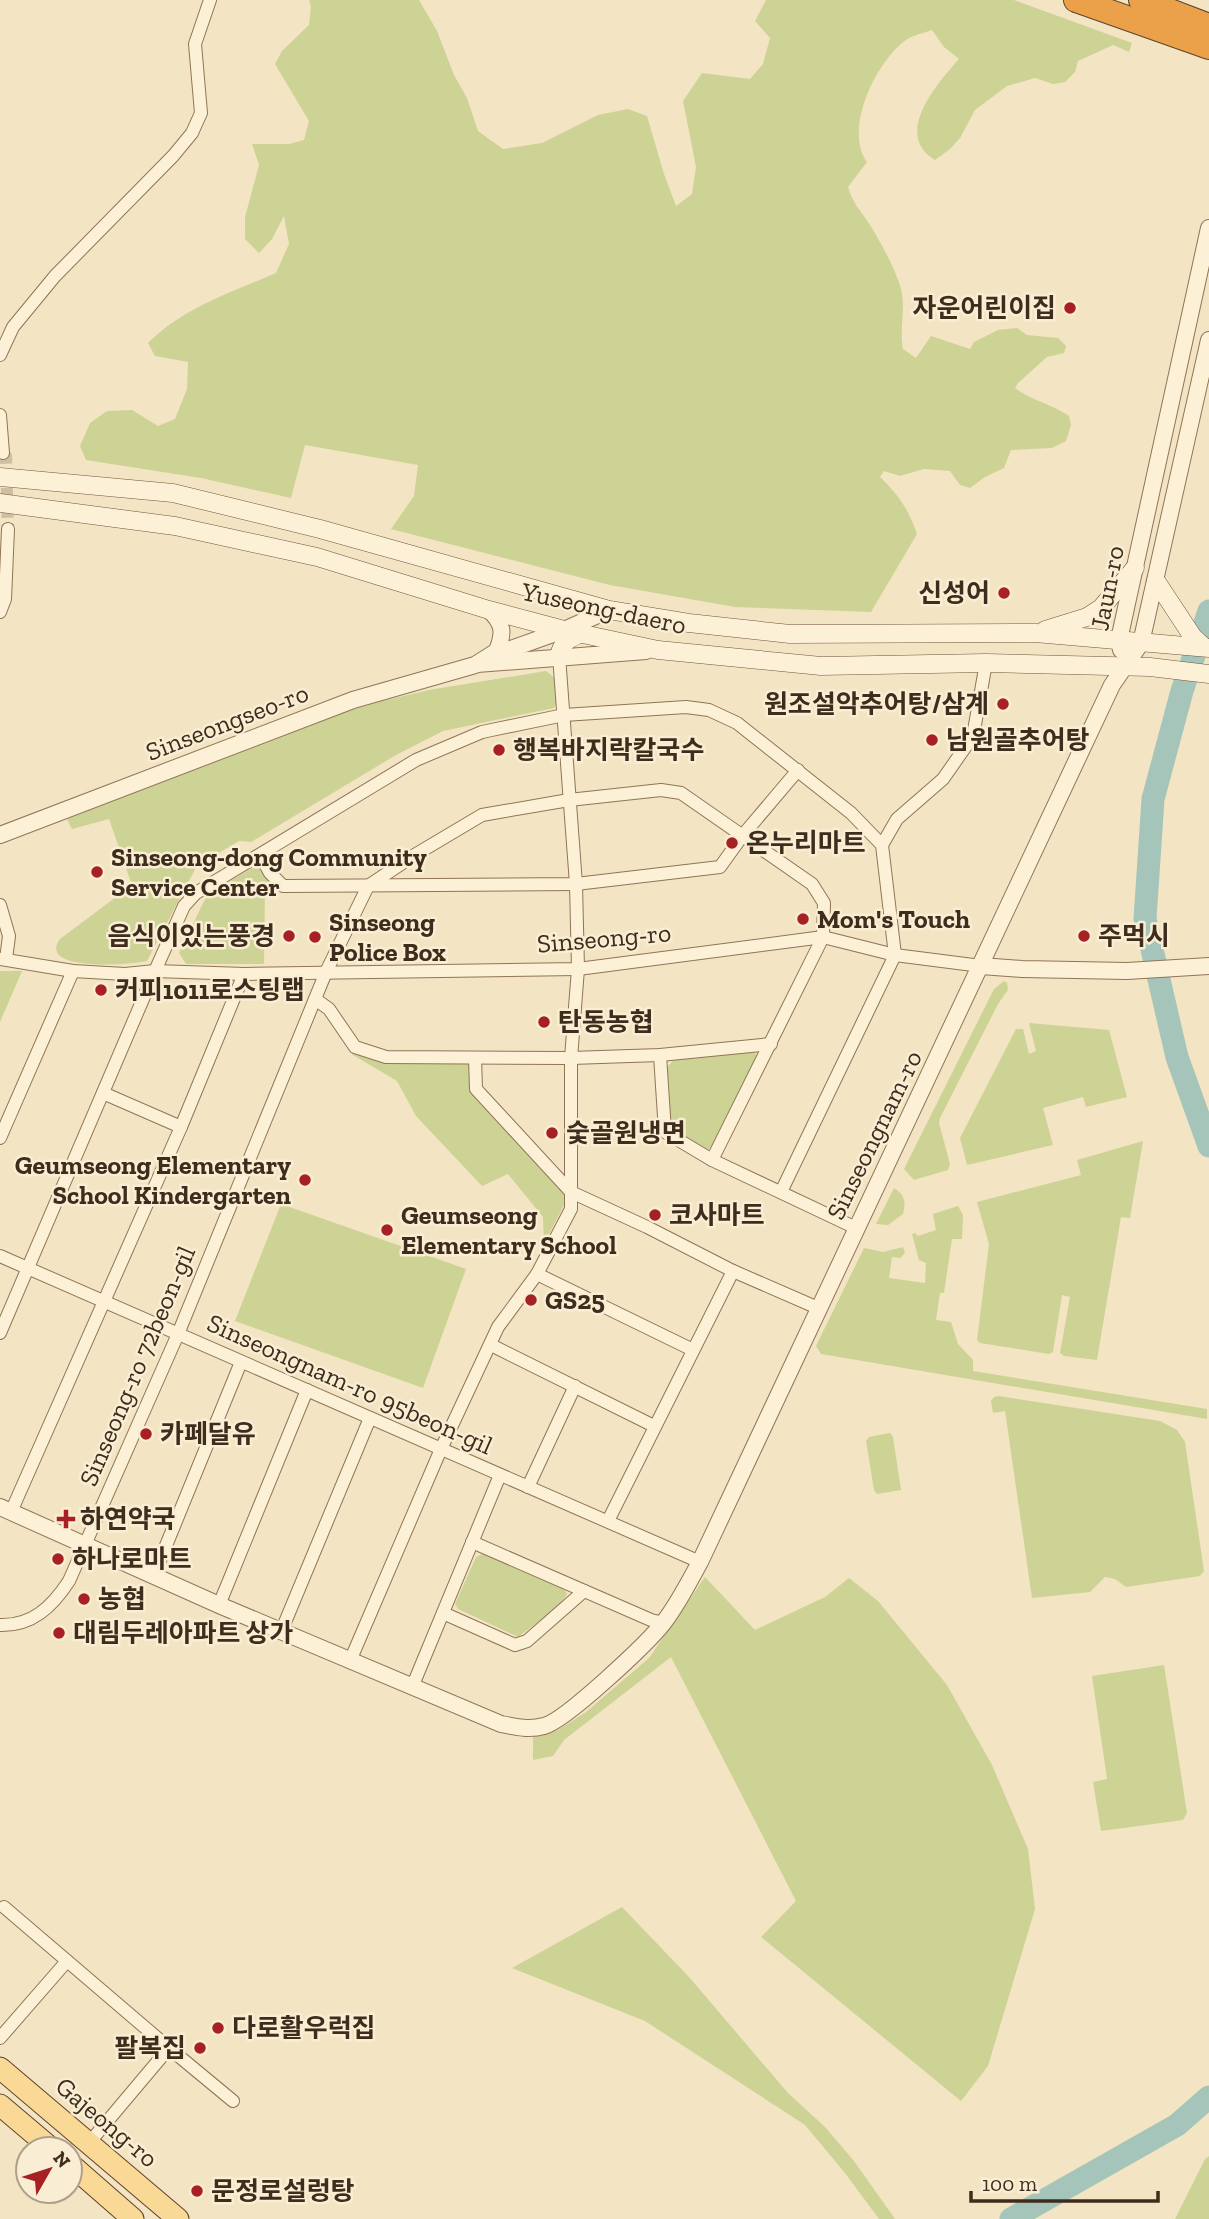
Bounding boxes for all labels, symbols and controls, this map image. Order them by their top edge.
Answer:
place label: 자운어린이집 [912,292,1056,324]
marker: 자운어린이집 [1062,300,1078,316]
street label: Jaun-ro [1083,543,1131,633]
street label: Yuseong-daero [518,575,689,641]
place label: 신성어 [918,577,990,609]
marker: 신성어 [996,585,1012,601]
street label: Sinseongseo-ro [141,676,313,768]
place label: 원조설악추어탕/삼계 [764,688,989,720]
marker: 원조설악추어탕/삼계 [995,696,1011,712]
place label: 남원골추어탕 [946,724,1090,756]
marker: 남원골추어탕 [924,732,940,748]
place label: 행복바지락칼국수 [513,734,704,766]
marker: 행복바지락칼국수 [491,742,507,758]
place label: 온누리마트 [746,827,866,859]
marker: 온누리마트 [724,835,740,851]
place label: Sinseong-dong Community Service Center [111,841,427,903]
marker: Sinseong-dong Community Service Center [89,864,105,880]
place label: Mom's Touch [817,903,970,935]
place label: Sinseong Police Box [329,906,446,968]
marker: Mom's Touch [795,911,811,927]
street label: Sinseong-ro [536,916,672,960]
place label: 음식이있는풍경 [108,920,275,952]
place label: 주먹시 [1098,920,1170,952]
marker: 음식이있는풍경 [281,928,297,944]
marker: 주먹시 [1076,928,1092,944]
marker: Sinseong Police Box [307,929,323,945]
place label: 커피1011로스팅랩 [115,974,305,1006]
marker: 커피1011로스팅랩 [93,982,109,998]
place label: 탄동농협 [558,1006,654,1038]
marker: 탄동농협 [536,1014,552,1030]
street label: Sinseongnam-ro [819,1045,929,1225]
place label: 숯골원냉면 [566,1117,686,1149]
marker: 숯골원냉면 [544,1125,560,1141]
place label: Geumseong Elementary School Kindergarten [15,1149,292,1211]
marker: Geumseong Elementary School Kindergarten [297,1172,313,1188]
place label: Geumseong Elementary School [401,1199,617,1261]
place label: 코사마트 [669,1199,765,1231]
marker: 코사마트 [647,1207,663,1223]
marker: Geumseong Elementary School [379,1222,395,1238]
street label: Sinseong-ro 72beon-gil [72,1241,202,1491]
place label: GS25 [545,1284,605,1316]
marker: GS25 [523,1292,539,1308]
street label: Sinseongnam-ro 95beon-gil [202,1307,498,1462]
place label: 카페달유 [160,1418,256,1450]
marker: 카페달유 [138,1426,154,1442]
place label: 하연약국 [80,1503,176,1535]
marker: 하연약국 [58,1511,74,1527]
place label: 하나로마트 [72,1543,192,1575]
marker: 하나로마트 [50,1551,66,1567]
place label: 농협 [98,1583,146,1615]
marker: 농협 [76,1591,92,1607]
place label: 대림두레아파트 상가 [73,1617,293,1649]
marker: 대림두레아파트 상가 [51,1625,67,1641]
place label: 다로활우럭집 [232,2012,376,2044]
marker: 다로활우럭집 [210,2020,226,2036]
place label: 팔복집 [114,2032,186,2064]
marker: 팔복집 [192,2040,208,2056]
street label: Gajeong-ro [49,2070,165,2174]
north arrow [14,2135,84,2205]
text: N [48,2147,75,2172]
scale bar [971,2160,1158,2204]
text: 100 m [982,2171,1037,2196]
place label: 문정로설렁탕 [211,2175,355,2207]
marker: 문정로설렁탕 [189,2183,205,2199]

